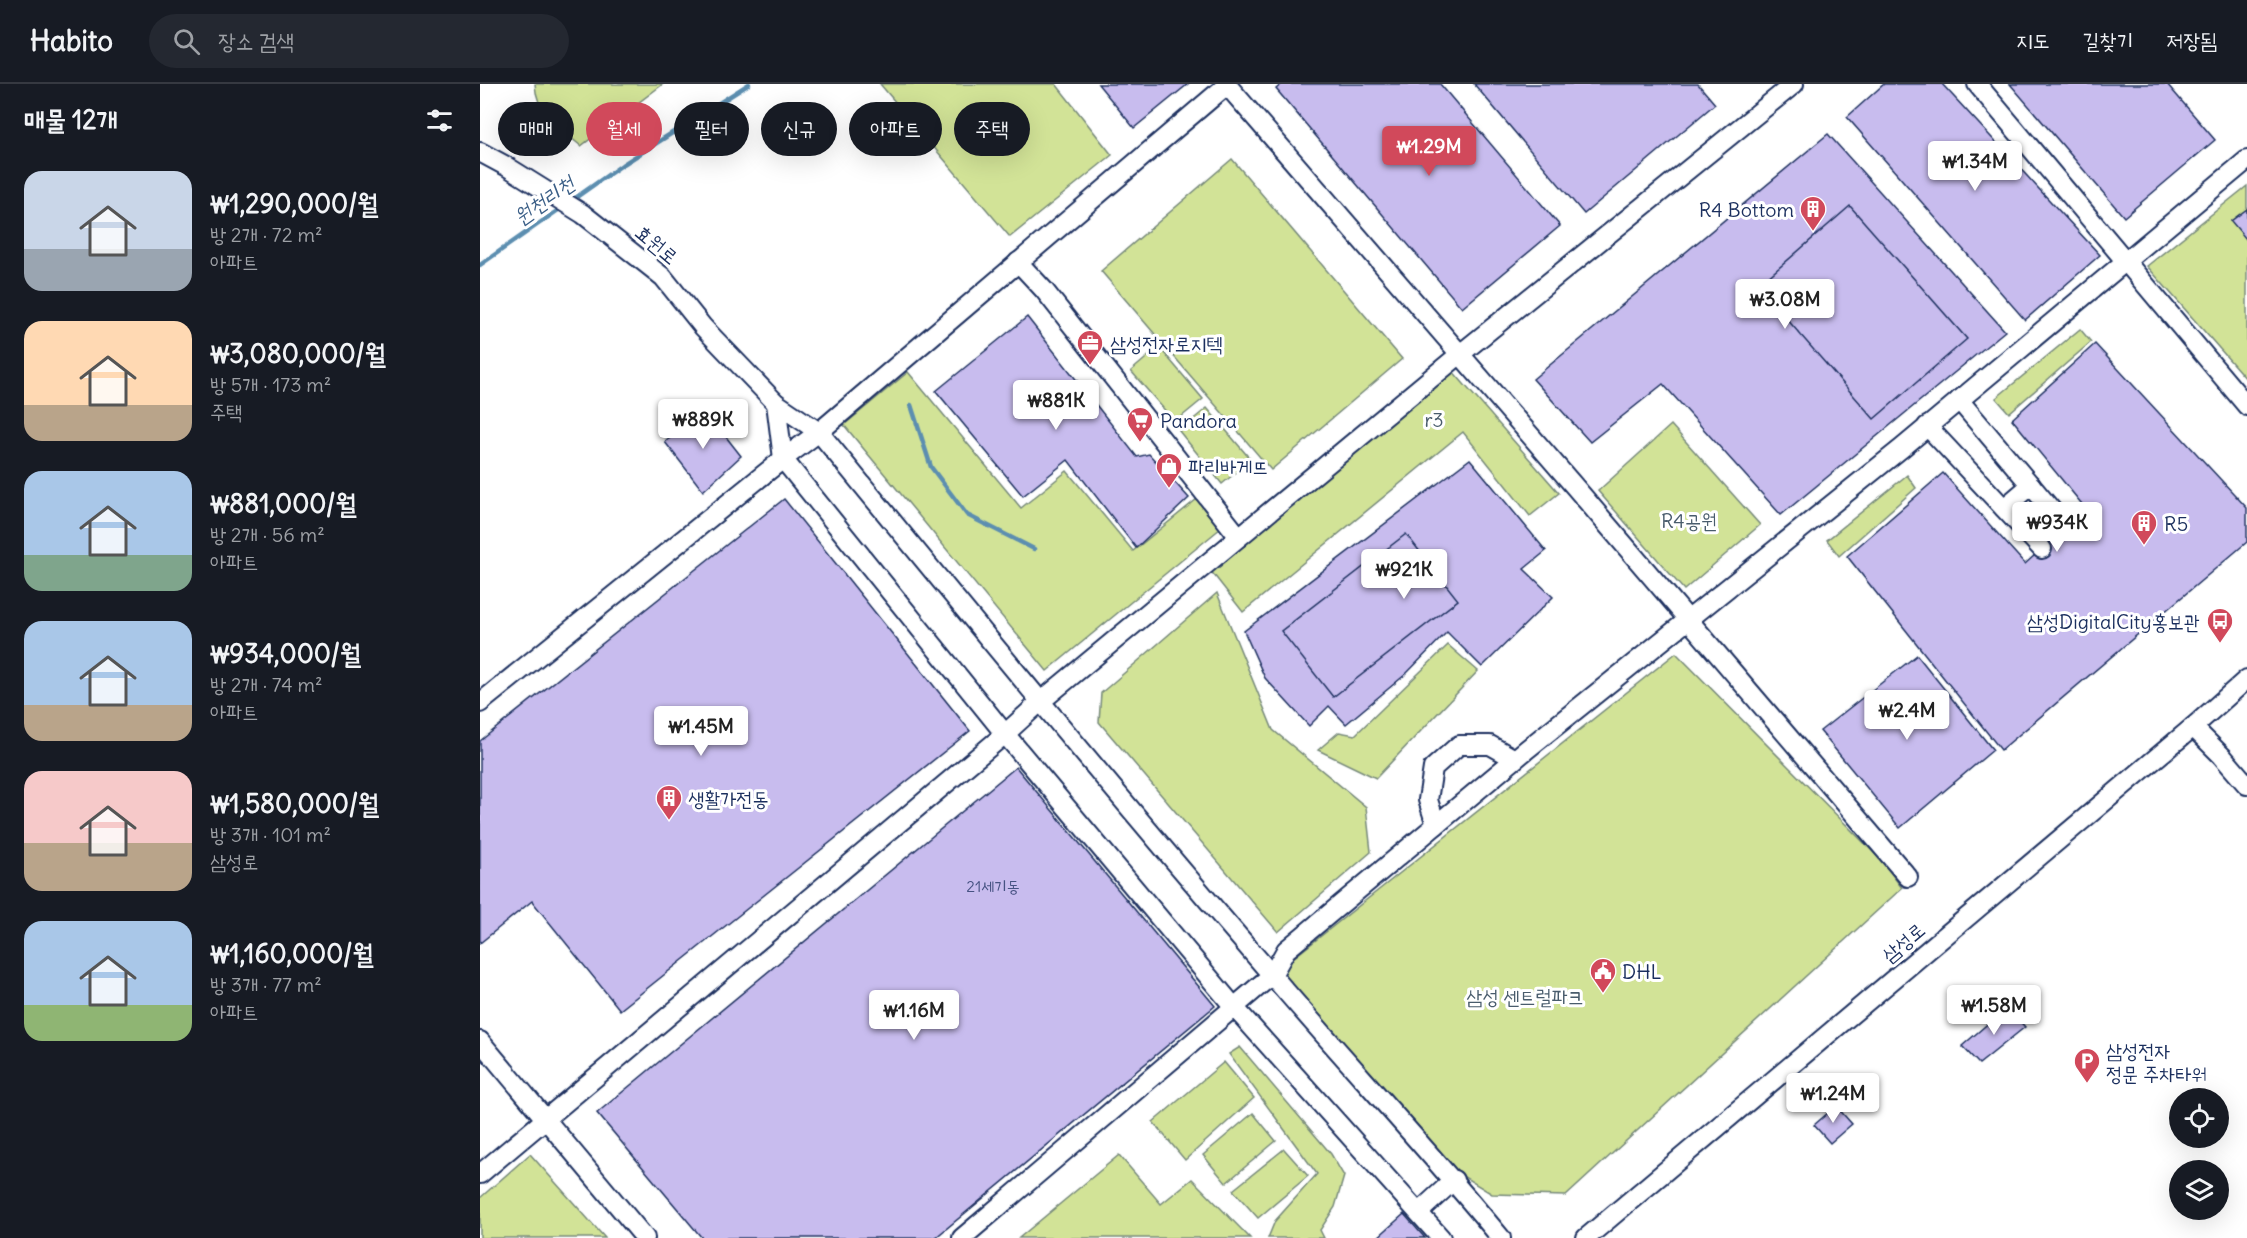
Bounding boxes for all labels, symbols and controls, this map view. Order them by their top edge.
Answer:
search box [149,14,569,68]
text: Habito [30,23,113,59]
icon: search [170,25,203,58]
text: 장소 검색 [218,27,294,55]
text: 지도 [2016,27,2050,54]
text: 길찾기 [2083,27,2133,54]
text: 저장됨 [2166,27,2217,54]
chip: 매매 [498,102,574,156]
chip: 월세 [586,102,662,156]
chip: 필터 [674,102,749,156]
chip: 신규 [761,102,837,156]
chip: 아파트 [849,102,942,156]
chip: 주택 [954,102,1030,156]
text: 매물 12개 [24,103,118,136]
icon: filters [423,104,456,137]
pin: ₩1.29M [1380,126,1478,177]
text: ₩1.29M [1396,133,1462,158]
pin: ₩1.34M [1926,141,2024,192]
text: ₩1.34M [1942,148,2008,173]
water label: 원천리천 [509,168,581,230]
text: ₩1,290,000/월 [210,187,378,220]
building icon: R4 Bottom [1798,194,1828,232]
icon: home [72,195,144,267]
place label: R4 Bottom [1699,197,1794,222]
street label: 효원로 [630,219,684,269]
text: 방 2개 · 72 m² [210,222,322,247]
text: 아파트 [210,249,258,274]
pin: ₩3.08M [1736,279,1834,330]
text: ₩3.08M [1749,286,1821,311]
office icon: 삼성전자로지텍 [1075,328,1105,366]
place label: 삼성전자로지텍 [1110,331,1223,356]
text: ₩3,080,000/월 [210,337,386,370]
icon: home [72,345,144,417]
text: 방 5개 · 173 m² [210,372,331,397]
pin: ₩881K [1014,380,1098,431]
text: ₩881K [1027,387,1085,412]
text: 주택 [210,399,242,424]
pin: ₩889K [661,399,745,450]
supermarket icon: Pandora [1125,405,1155,443]
text: ₩889K [672,406,734,431]
park label: r3 [1424,407,1444,432]
place label: Pandora [1160,408,1237,433]
shop icon: 파리바게뜨 [1154,451,1184,489]
place label: 파리바게뜨 [1188,454,1268,479]
text: ₩881,000/월 [210,487,356,520]
icon: home [72,495,144,567]
pin: ₩934K [2015,502,2099,553]
park label: R4공원 [1661,508,1717,533]
building icon: R5 [2129,508,2159,546]
text: ₩934K [2026,509,2088,534]
place label: R5 [2164,511,2188,536]
text: 방 2개 · 56 m² [210,522,325,547]
text: 아파트 [210,549,258,574]
pin: ₩921K [1362,549,1446,600]
text: ₩921K [1375,556,1433,581]
bus stop icon: 삼성DigitalCity홍보관 [2205,606,2235,644]
place label: 삼성DigitalCity홍보관 [2027,609,2200,634]
text: ₩934,000/월 [210,637,361,670]
icon: home [72,645,144,717]
text: 방 2개 · 74 m² [210,672,323,697]
pin: ₩2.4M [1865,690,1949,741]
text: ₩2.4M [1878,697,1936,722]
text: 아파트 [210,699,258,724]
pin: ₩1.45M [652,706,750,757]
text: ₩1.45M [668,713,734,738]
building icon: 생활가전동 [654,783,684,821]
place label: 생활가전동 [688,786,768,811]
text: ₩1,580,000/월 [210,787,379,820]
icon: home [72,795,144,867]
text: 방 3개 · 101 m² [210,822,331,847]
text: 삼성로 [210,849,258,874]
house number: 21세기동 [966,876,1020,896]
street label: 삼성로 [1876,917,1930,967]
text: ₩1,160,000/월 [210,937,373,970]
icon: home [72,945,144,1017]
public building icon: DHL [1588,956,1618,994]
place label: DHL [1622,959,1662,984]
text: 방 3개 · 77 m² [210,972,322,997]
park label: 삼성 센트럴파크 [1466,984,1584,1009]
pin: ₩1.58M [1945,985,2043,1036]
pin: ₩1.16M [865,990,963,1041]
text: ₩1.58M [1961,992,2027,1017]
text: ₩1.16M [883,997,945,1022]
text: 아파트 [210,999,258,1024]
place label: 삼성전자 정문 주차타워 [2106,1038,2207,1086]
parking icon: 삼성전자 정문 주차타워 [2072,1046,2102,1084]
pin: ₩1.24M [1784,1073,1882,1124]
text: ₩1.24M [1800,1080,1866,1105]
map controls [2169,1088,2229,1220]
button: locate [2169,1088,2229,1148]
button: layers [2169,1160,2229,1220]

